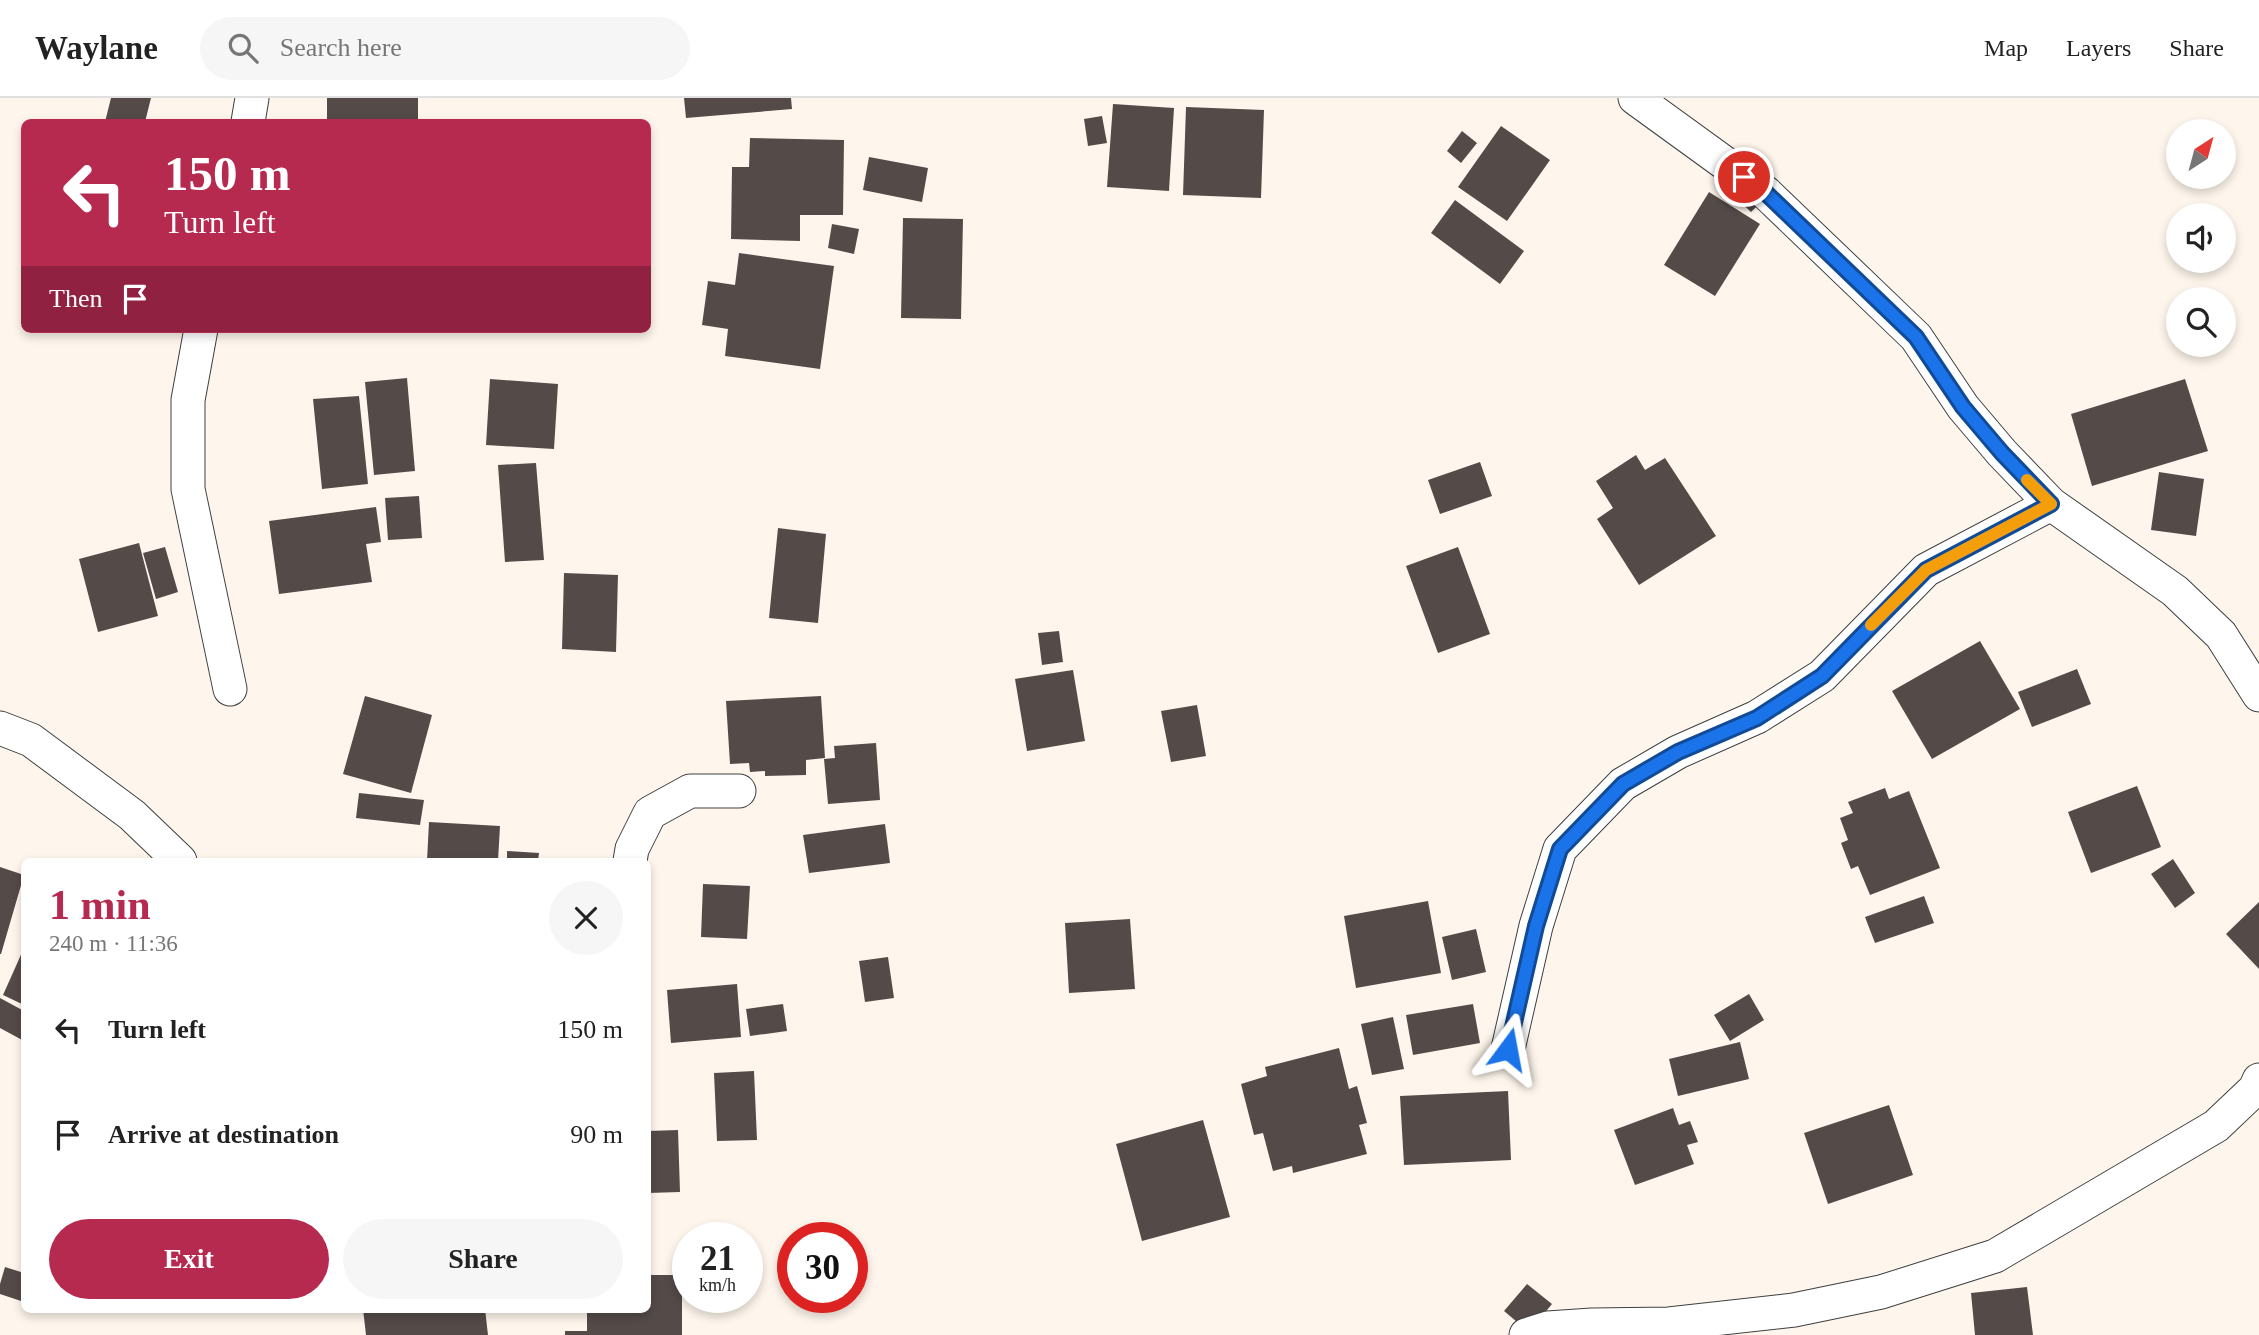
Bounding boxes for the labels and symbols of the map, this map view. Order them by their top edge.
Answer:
north arrow [2166,119,2236,189]
pin [1714,147,1774,207]
position arrow [1471,1012,1545,1086]
speed limit sign: 30 [777,1222,868,1313]

